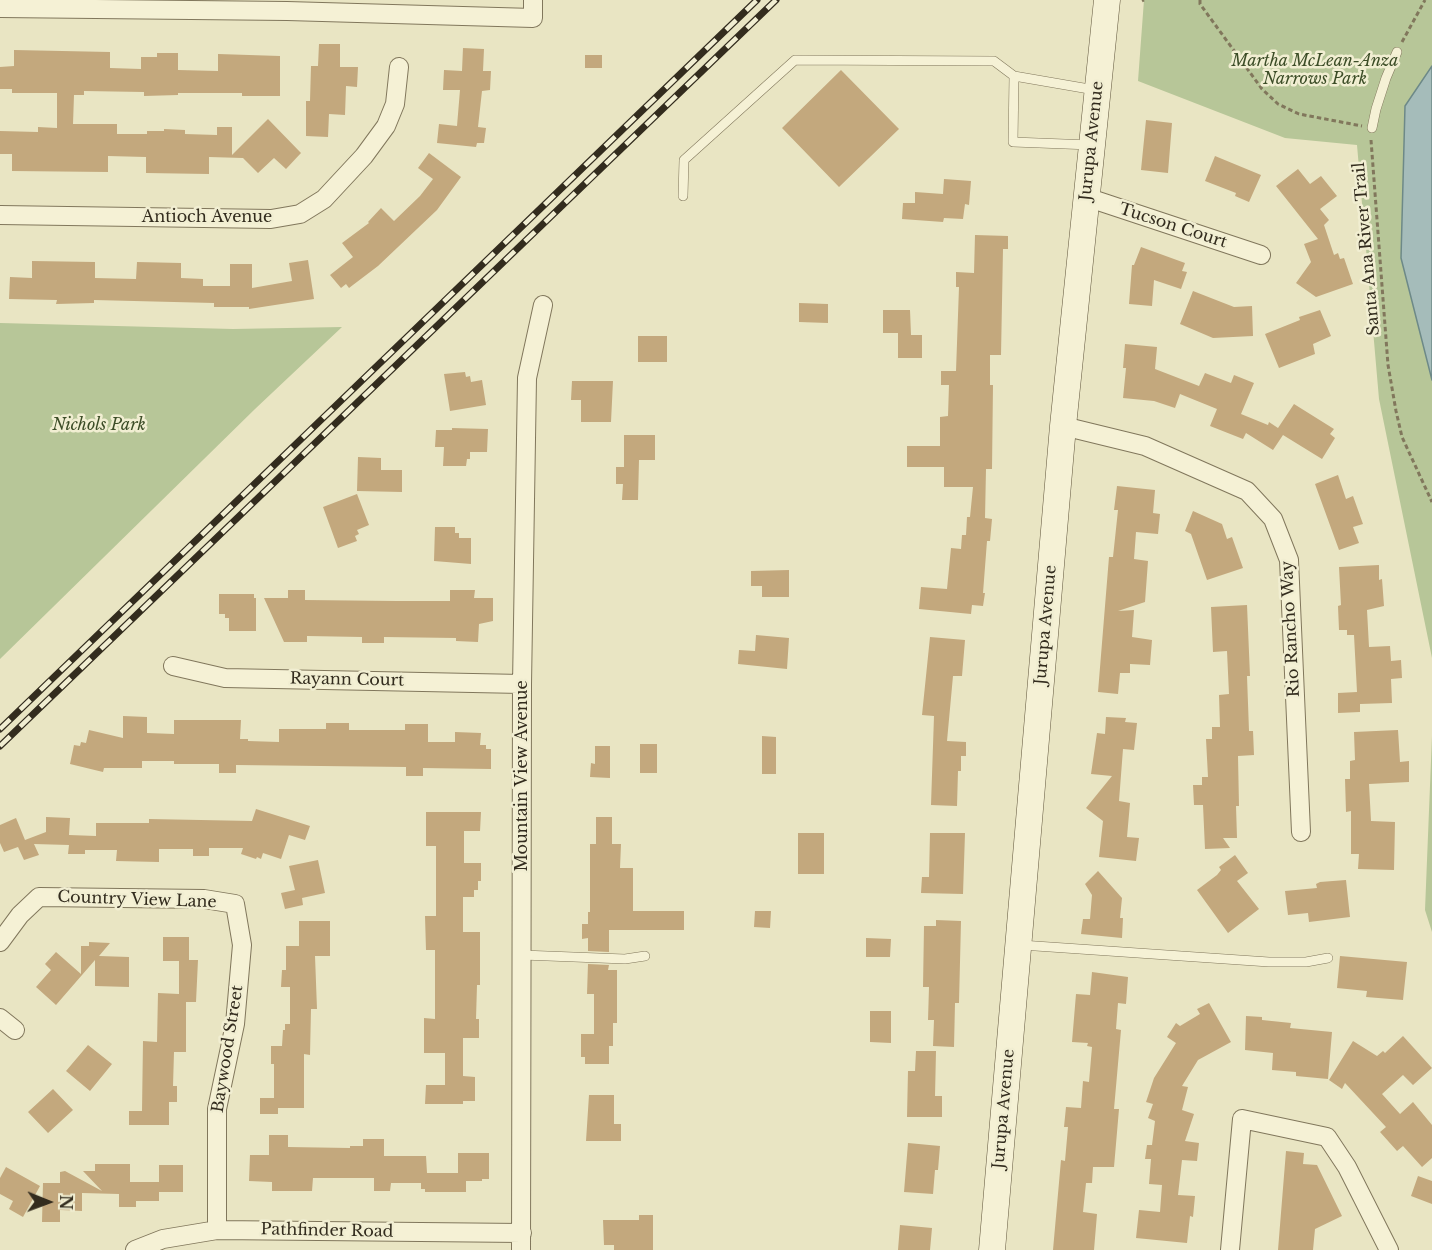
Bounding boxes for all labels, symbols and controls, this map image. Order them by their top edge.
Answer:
park label: Martha McLean-Anza Narrows Park [1232,51,1398,89]
street label: Jurupa Avenue [1076,80,1108,202]
street label: Santa Ana River Trail [1350,161,1384,337]
street label: Tucson Court [1117,200,1229,252]
street label: Antioch Avenue [142,207,272,227]
park label: Nichols Park [52,415,146,435]
street label: Rio Rancho Way [1278,560,1304,698]
street label: Jurupa Avenue [1031,564,1061,686]
street label: Rayann Court [290,669,404,691]
street label: Mountain View Avenue [512,680,532,872]
street label: Country View Lane [57,888,217,912]
street label: Baywood Street [208,984,248,1114]
street label: Jurupa Avenue [989,1048,1019,1170]
north arrow [18,1172,78,1232]
text: N [56,1195,76,1210]
street label: Pathfinder Road [260,1220,394,1242]

